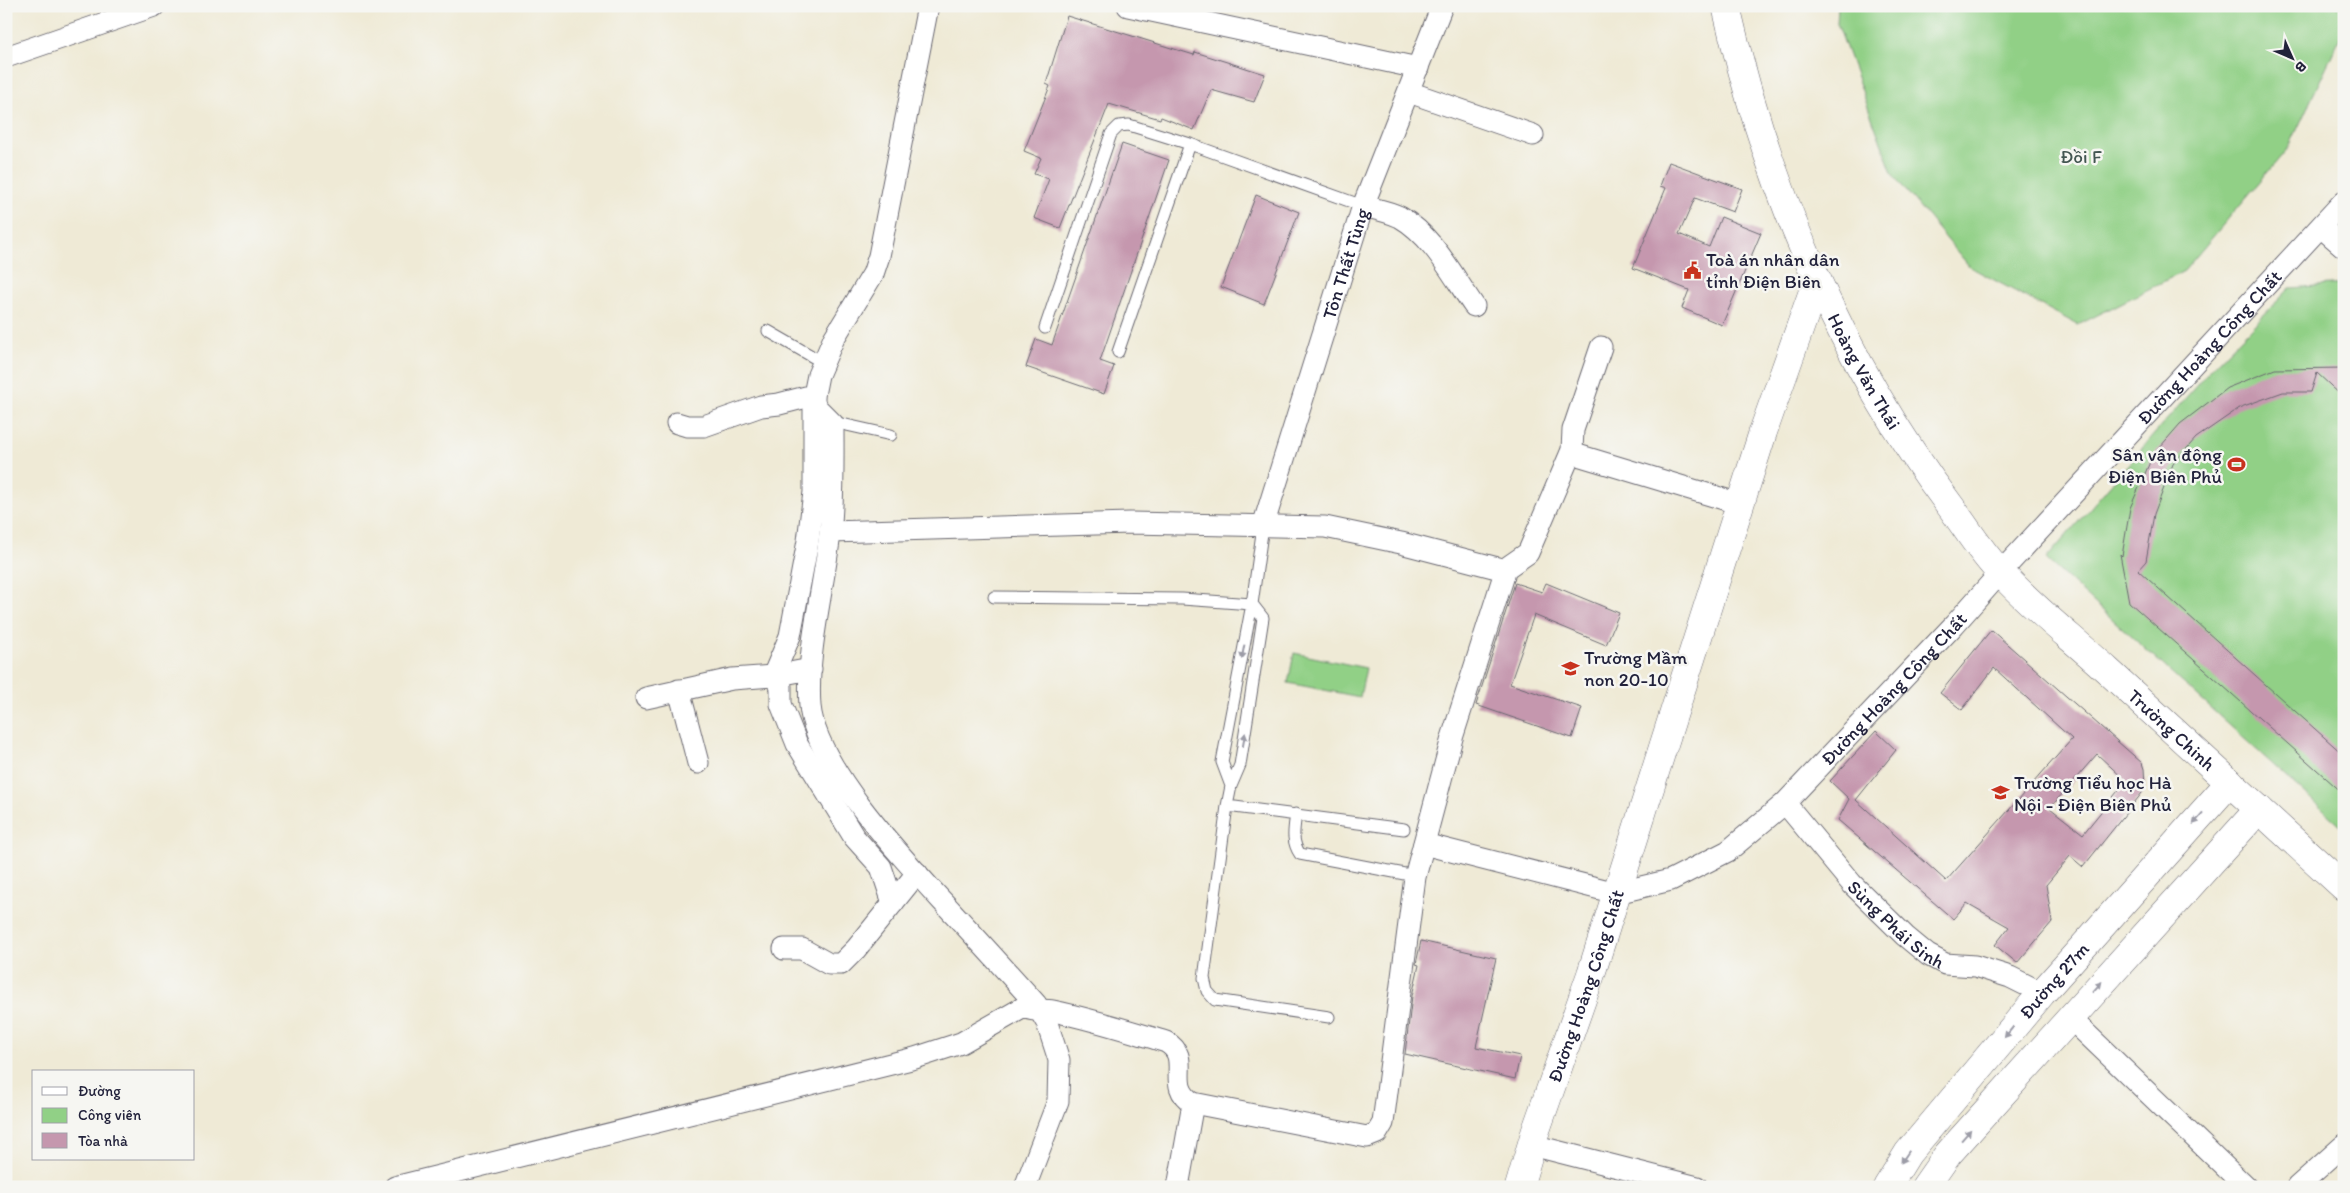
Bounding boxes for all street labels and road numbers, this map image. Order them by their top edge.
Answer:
street label: Tôn Thất Tùng [1317,205,1374,322]
street label: Đường Hoàng Công Chất [2133,265,2286,429]
street label: Hoàng Văn Thái [1823,310,1906,434]
street label: Đường Hoàng Công Chất [1816,608,1972,770]
street label: Trường Chinh [2123,684,2220,776]
street label: Sùng Phái Sinh [1843,875,1948,974]
street label: Đường Hoàng Công Chất [1543,887,1629,1085]
street label: Đường 27m [2015,938,2094,1023]

